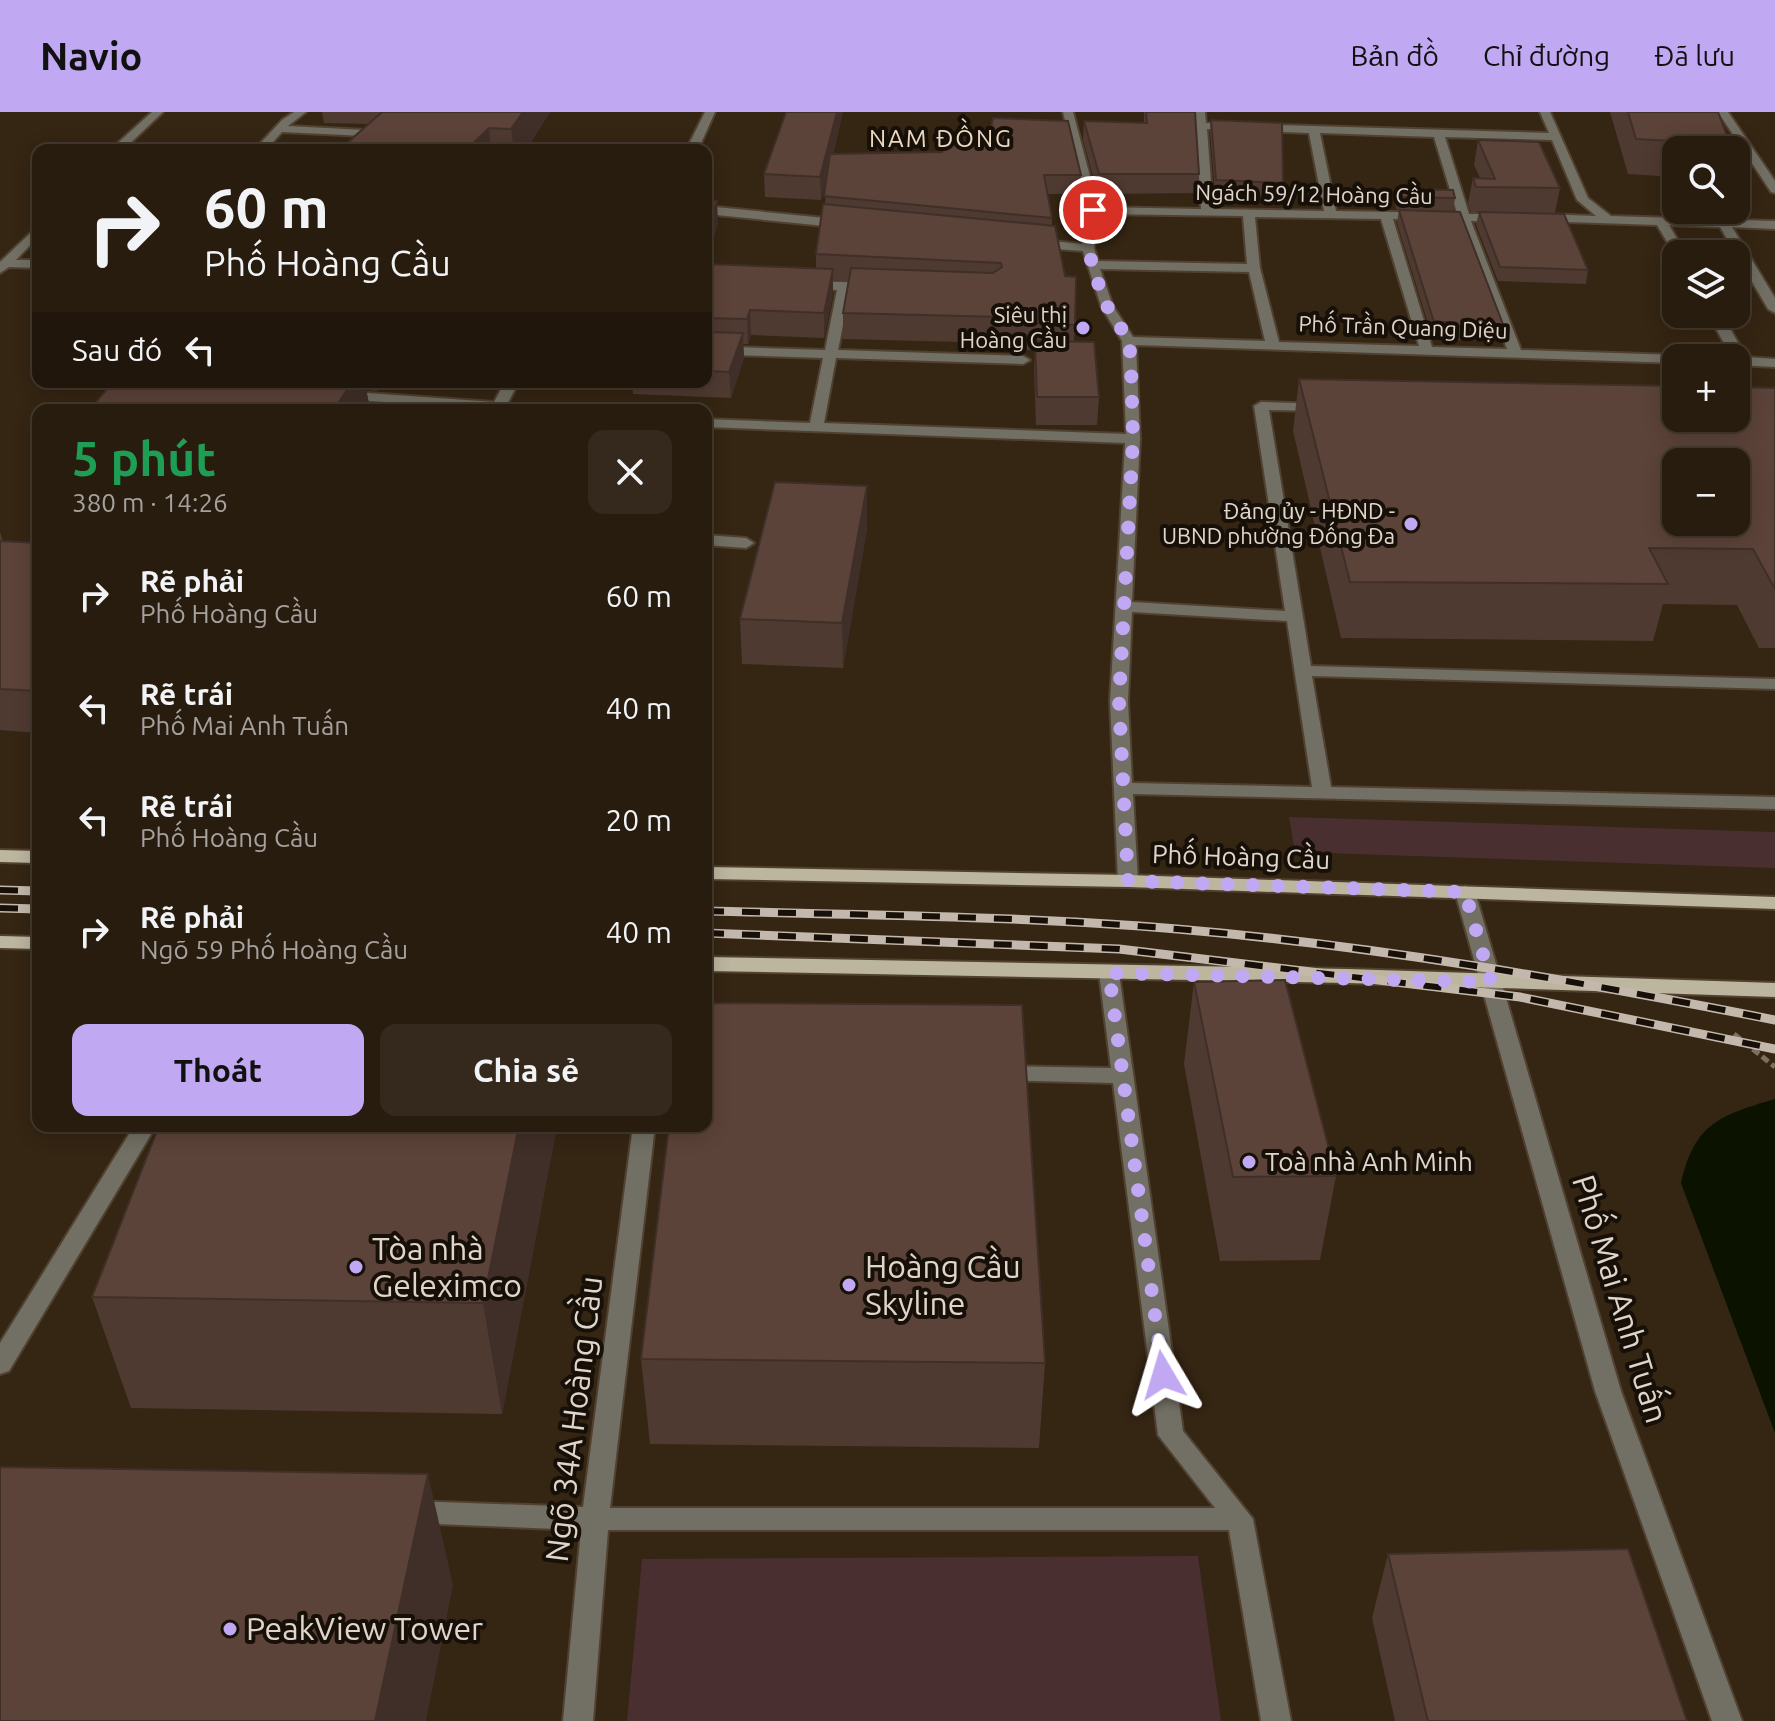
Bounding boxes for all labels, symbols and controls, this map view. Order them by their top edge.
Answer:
text: Navio [40,35,142,77]
text: Bản đồ [1350,40,1439,71]
text: Chỉ đường [1483,40,1610,71]
text: Đã lưu [1654,40,1735,71]
district label: NAM ĐỒNG [869,117,1013,152]
map controls [1662,136,1750,536]
button: search [1662,136,1750,224]
icon: right [72,176,176,280]
text: 60 m [204,176,329,239]
pin [1059,176,1127,244]
street label: Ngách 59/12 Hoàng Cầu [1195,177,1433,208]
icon: arrive [1071,188,1115,232]
button: layers [1662,240,1750,328]
text: Phố Hoàng Cầu [204,242,451,283]
place label: Siêu thị Hoàng Cầu [960,302,1067,352]
street label: Phố Trần Quang Diệu [1298,308,1508,343]
marker: Siêu thị Hoàng Cầu [1074,319,1092,337]
icon: left [178,328,222,372]
text: Sau đó [72,333,162,367]
button: + [1662,344,1750,432]
button: close [588,430,672,514]
text: 5 phút [72,431,216,485]
button: − [1662,448,1750,536]
text: 380 m · 14:26 [72,488,228,517]
place label: Đảng ủy - HĐND - UBND phường Đống Đa [1162,498,1395,548]
marker: Đảng ủy - HĐND - UBND phường Đống Đa [1402,515,1420,533]
text: Rẽ phải [140,564,244,598]
icon: right [72,574,116,618]
text: 60 m [605,579,672,613]
text: Phố Hoàng Cầu [140,599,318,628]
text: Rẽ trái [140,677,233,711]
icon: left [72,686,116,730]
text: 40 m [605,691,672,725]
text: Phố Mai Anh Tuấn [140,711,349,740]
text: Rẽ trái [140,789,233,823]
icon: left [72,798,116,842]
text: 20 m [605,803,672,837]
text: Phố Hoàng Cầu [140,823,318,852]
street label: Phố Hoàng Cầu [1151,836,1331,874]
text: Rẽ phải [140,900,244,934]
icon: right [72,910,116,954]
text: 40 m [605,915,672,949]
text: Ngõ 59 Phố Hoàng Cầu [140,935,408,964]
button: Thoát [72,1024,364,1116]
button: Chia sẻ [380,1024,672,1116]
place label: Toà nhà Anh Minh [1265,1147,1473,1176]
marker: Toà nhà Anh Minh [1240,1153,1258,1171]
street label: Phố Mai Anh Tuấn [1566,1170,1679,1427]
place label: Tòa nhà Geleximco [372,1230,522,1303]
place label: Hoàng Cầu Skyline [865,1245,1021,1321]
marker: Tòa nhà Geleximco [347,1258,365,1276]
street label: Ngõ 34A Hoàng Cầu [535,1274,608,1564]
marker: Hoàng Cầu Skyline [840,1276,858,1294]
position arrow [1121,1333,1205,1417]
place label: PeakView Tower [246,1610,483,1646]
marker: PeakView Tower [221,1620,239,1638]

